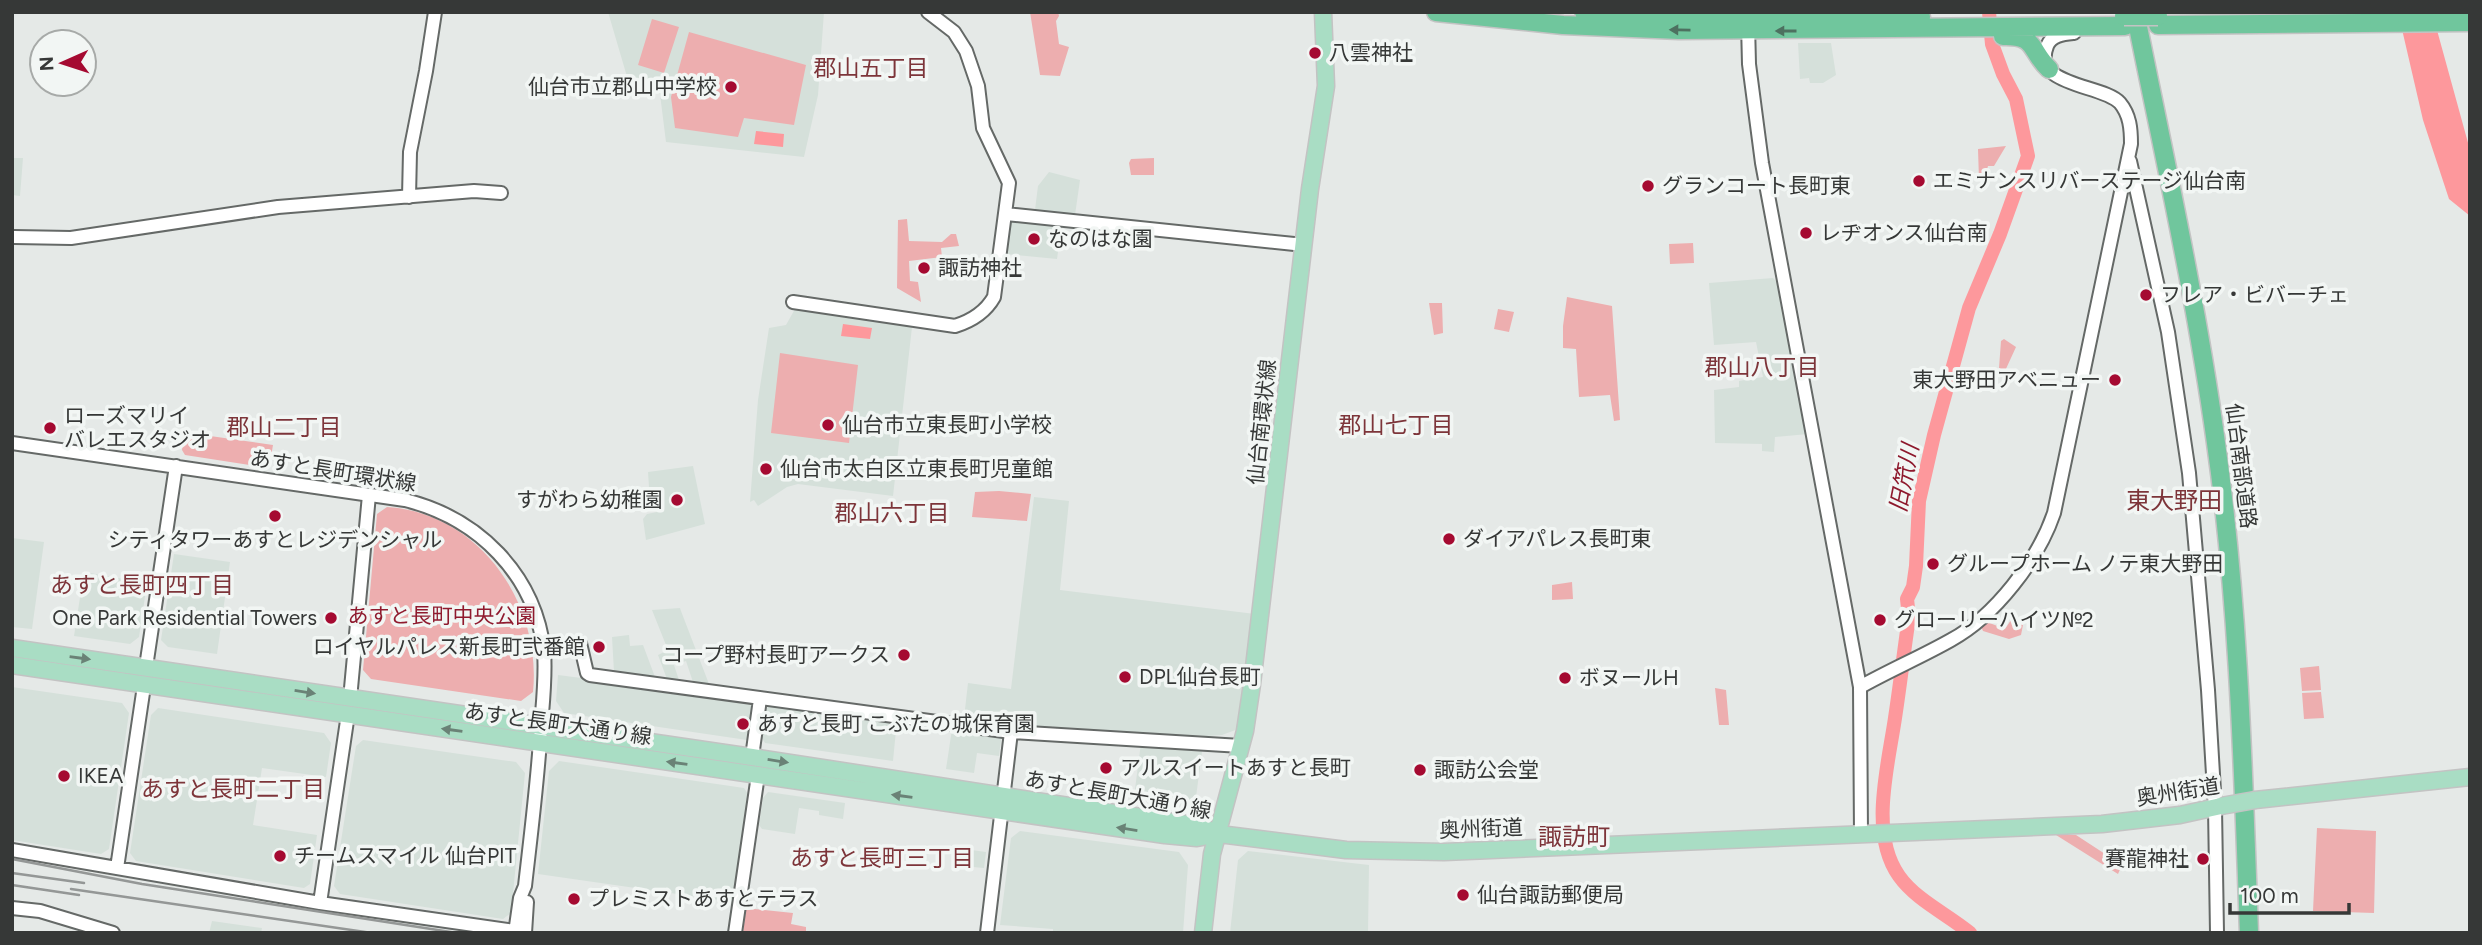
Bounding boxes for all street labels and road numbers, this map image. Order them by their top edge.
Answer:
street label: 仙台南環状線 [1242,358,1281,486]
street label: 仙台南部道路 [2221,402,2262,530]
street label: あすと長町環状線 [248,445,418,496]
street label: あすと長町大通り線 [463,698,653,749]
street label: あすと長町大通り線 [1023,766,1213,823]
street label: 奥州街道 [2134,773,2221,810]
street label: 奥州街道 [1439,815,1523,842]

